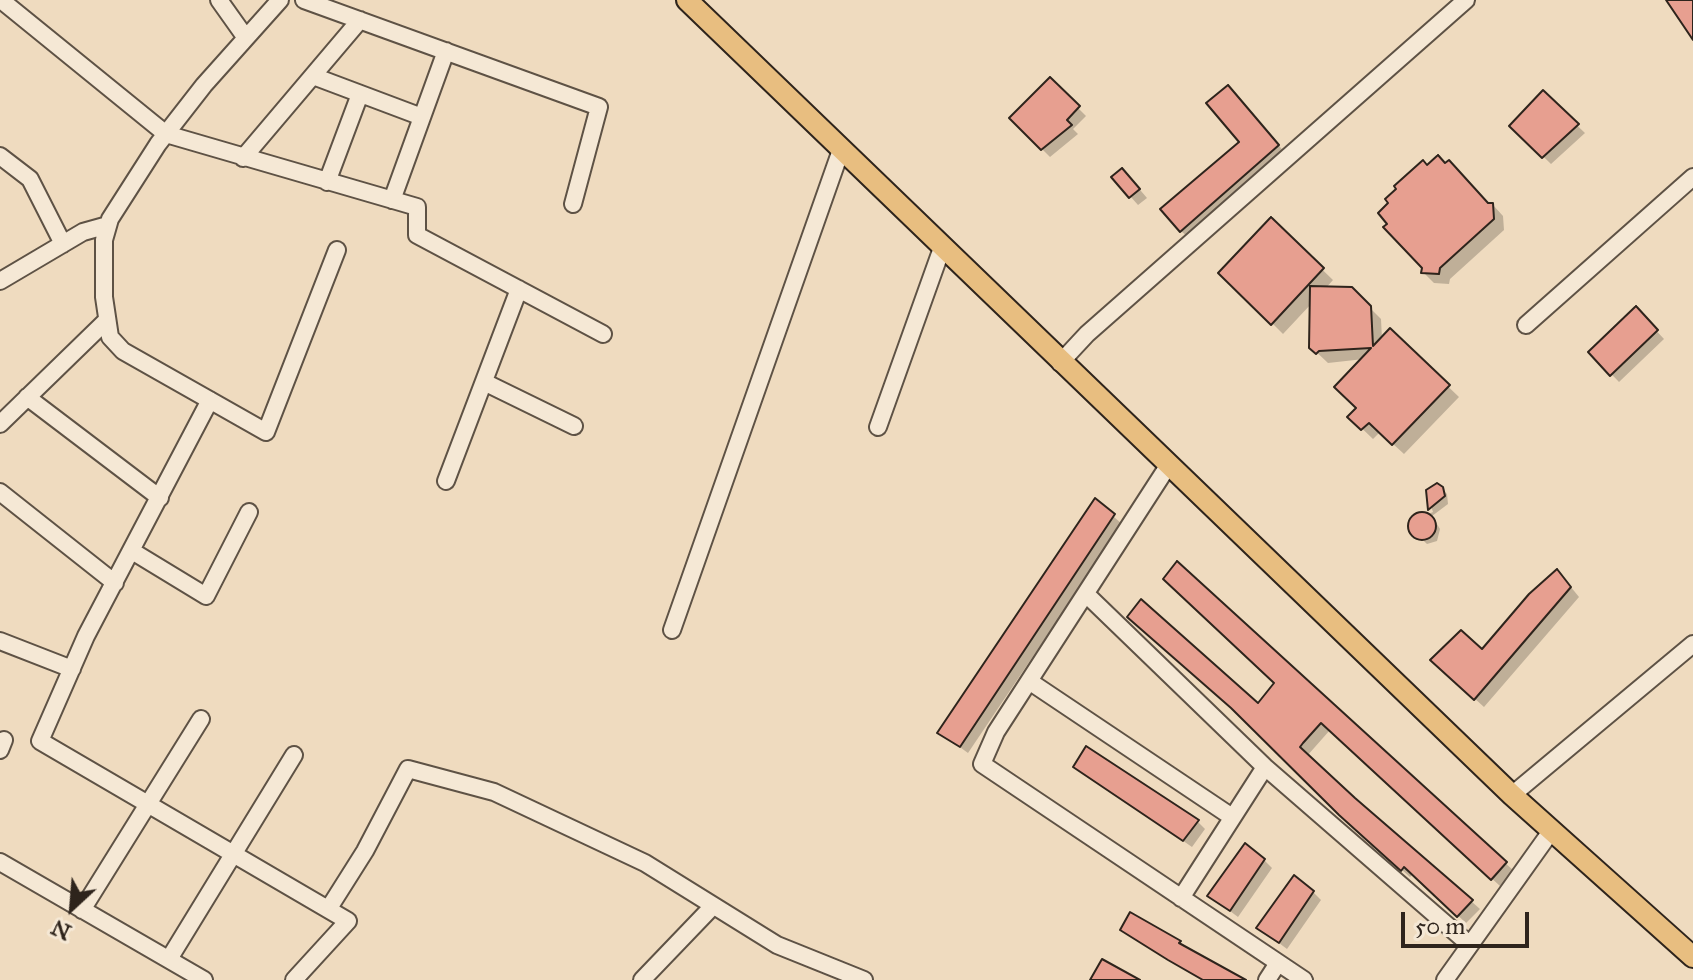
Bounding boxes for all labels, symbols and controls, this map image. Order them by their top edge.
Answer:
north arrow [32,868,112,948]
scale bar [1405,896,1533,946]
text: 50 m [1415,911,1465,941]
text: N [47,914,76,946]

